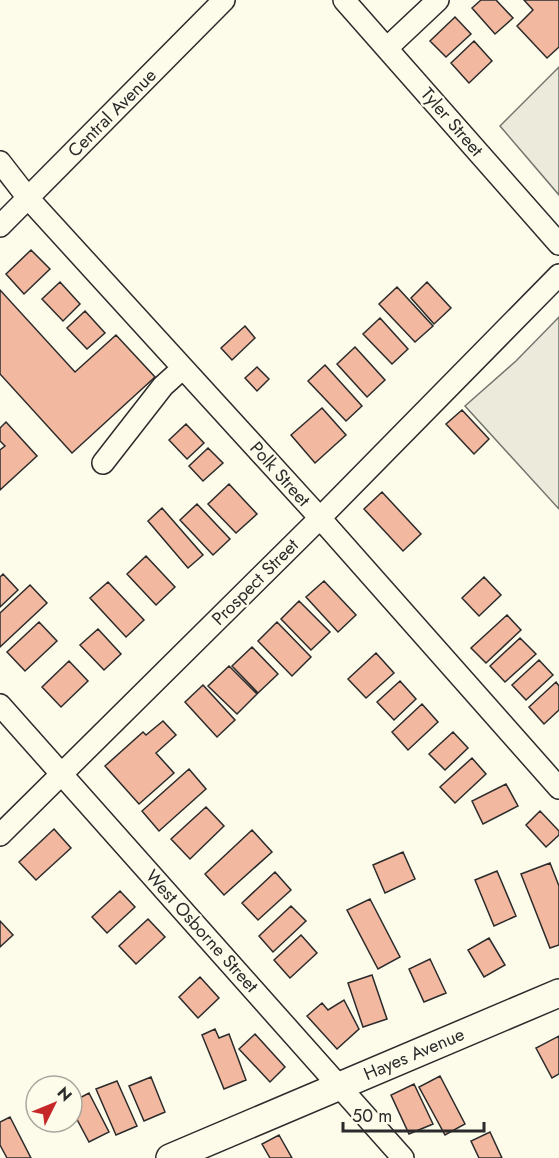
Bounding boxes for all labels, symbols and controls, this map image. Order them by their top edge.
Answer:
street label: Central Avenue [62,63,162,163]
street label: Tyler Street [415,82,490,163]
street label: Polk Street [244,436,317,513]
street label: Prospect Street [206,532,305,631]
street label: West Osborne Street [140,864,265,999]
street label: Hayes Avenue [360,1021,468,1087]
north arrow [24,1074,84,1134]
text: N [52,1082,77,1107]
scale bar [343,1095,484,1133]
text: 50 m [352,1103,392,1129]

